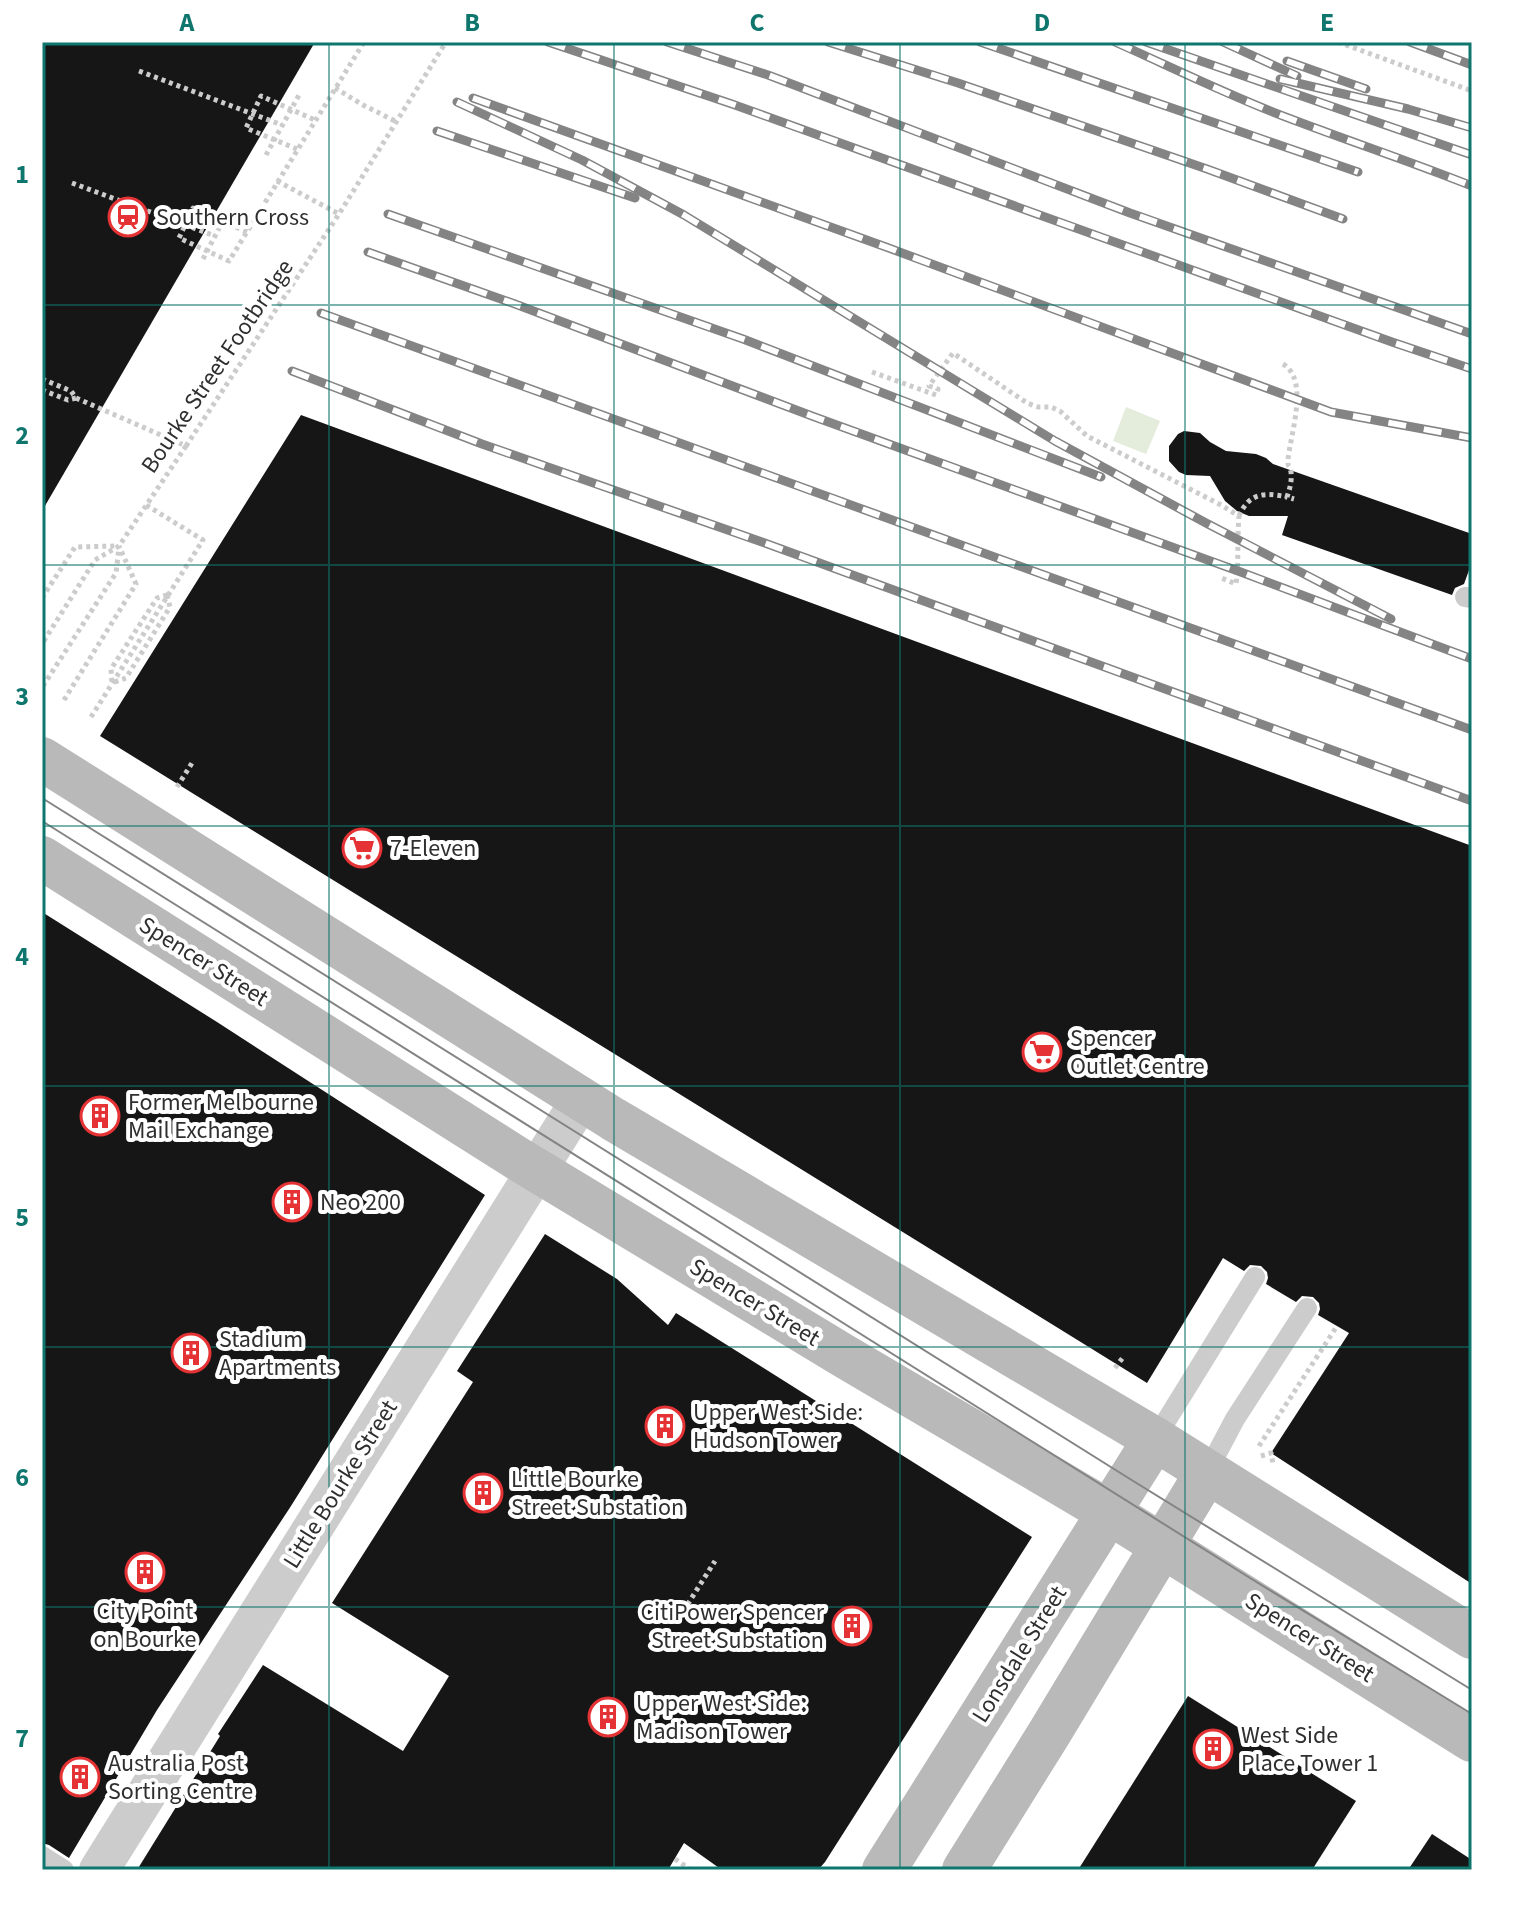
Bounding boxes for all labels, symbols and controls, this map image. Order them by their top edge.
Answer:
text: A [179,4,196,41]
text: B [464,4,480,41]
text: C [749,4,765,41]
text: D [1034,4,1050,41]
text: E [1320,4,1334,41]
text: 1 [15,156,29,193]
station icon: Southern Cross [107,196,149,238]
place label: Southern Cross [156,200,309,235]
street label: Bourke Street Footbridge [133,252,302,480]
text: 2 [15,417,29,454]
text: 3 [15,678,29,715]
supermarket icon: 7-Eleven [341,827,383,869]
place label: 7-Eleven [390,831,476,866]
street label: Spencer Street [132,908,275,1015]
text: 4 [15,938,29,975]
place label: Spencer Outlet Centre [1070,1021,1205,1084]
supermarket icon: Spencer Outlet Centre [1021,1031,1063,1073]
place label: Former Melbourne Mail Exchange [128,1085,314,1148]
building icon: Former Melbourne Mail Exchange [79,1095,121,1137]
building icon: Neo 200 [271,1181,313,1223]
place label: Neo 200 [320,1185,401,1220]
text: 5 [15,1199,29,1236]
street label: Spencer Street [683,1250,827,1355]
place label: Stadium Apartments [219,1322,336,1385]
building icon: Stadium Apartments [170,1332,212,1374]
street label: Little Bourke Street [274,1393,406,1575]
place label: Upper West Side: Hudson Tower [693,1395,863,1458]
building icon: Upper West Side: Hudson Tower [644,1405,686,1447]
text: 6 [15,1459,29,1496]
place label: Little Bourke Street Substation [511,1462,684,1525]
building icon: Little Bourke Street Substation [462,1472,504,1514]
building icon: City Point on Bourke [124,1551,166,1593]
street label: Lonsdale Street [963,1579,1076,1730]
street label: Spencer Street [1238,1584,1381,1691]
place label: City Point on Bourke [94,1594,196,1657]
place label: CitiPower Spencer Street Substation [640,1595,825,1658]
building icon: CitiPower Spencer Street Substation [831,1605,873,1647]
place label: Upper West Side: Madison Tower [636,1686,806,1749]
building icon: Upper West Side: Madison Tower [587,1696,629,1738]
place label: West Side Place Tower 1 [1241,1718,1378,1781]
text: 7 [15,1720,29,1757]
building icon: West Side Place Tower 1 [1192,1728,1234,1770]
place label: Australia Post Sorting Centre [108,1746,253,1809]
building icon: Australia Post Sorting Centre [59,1756,101,1798]

